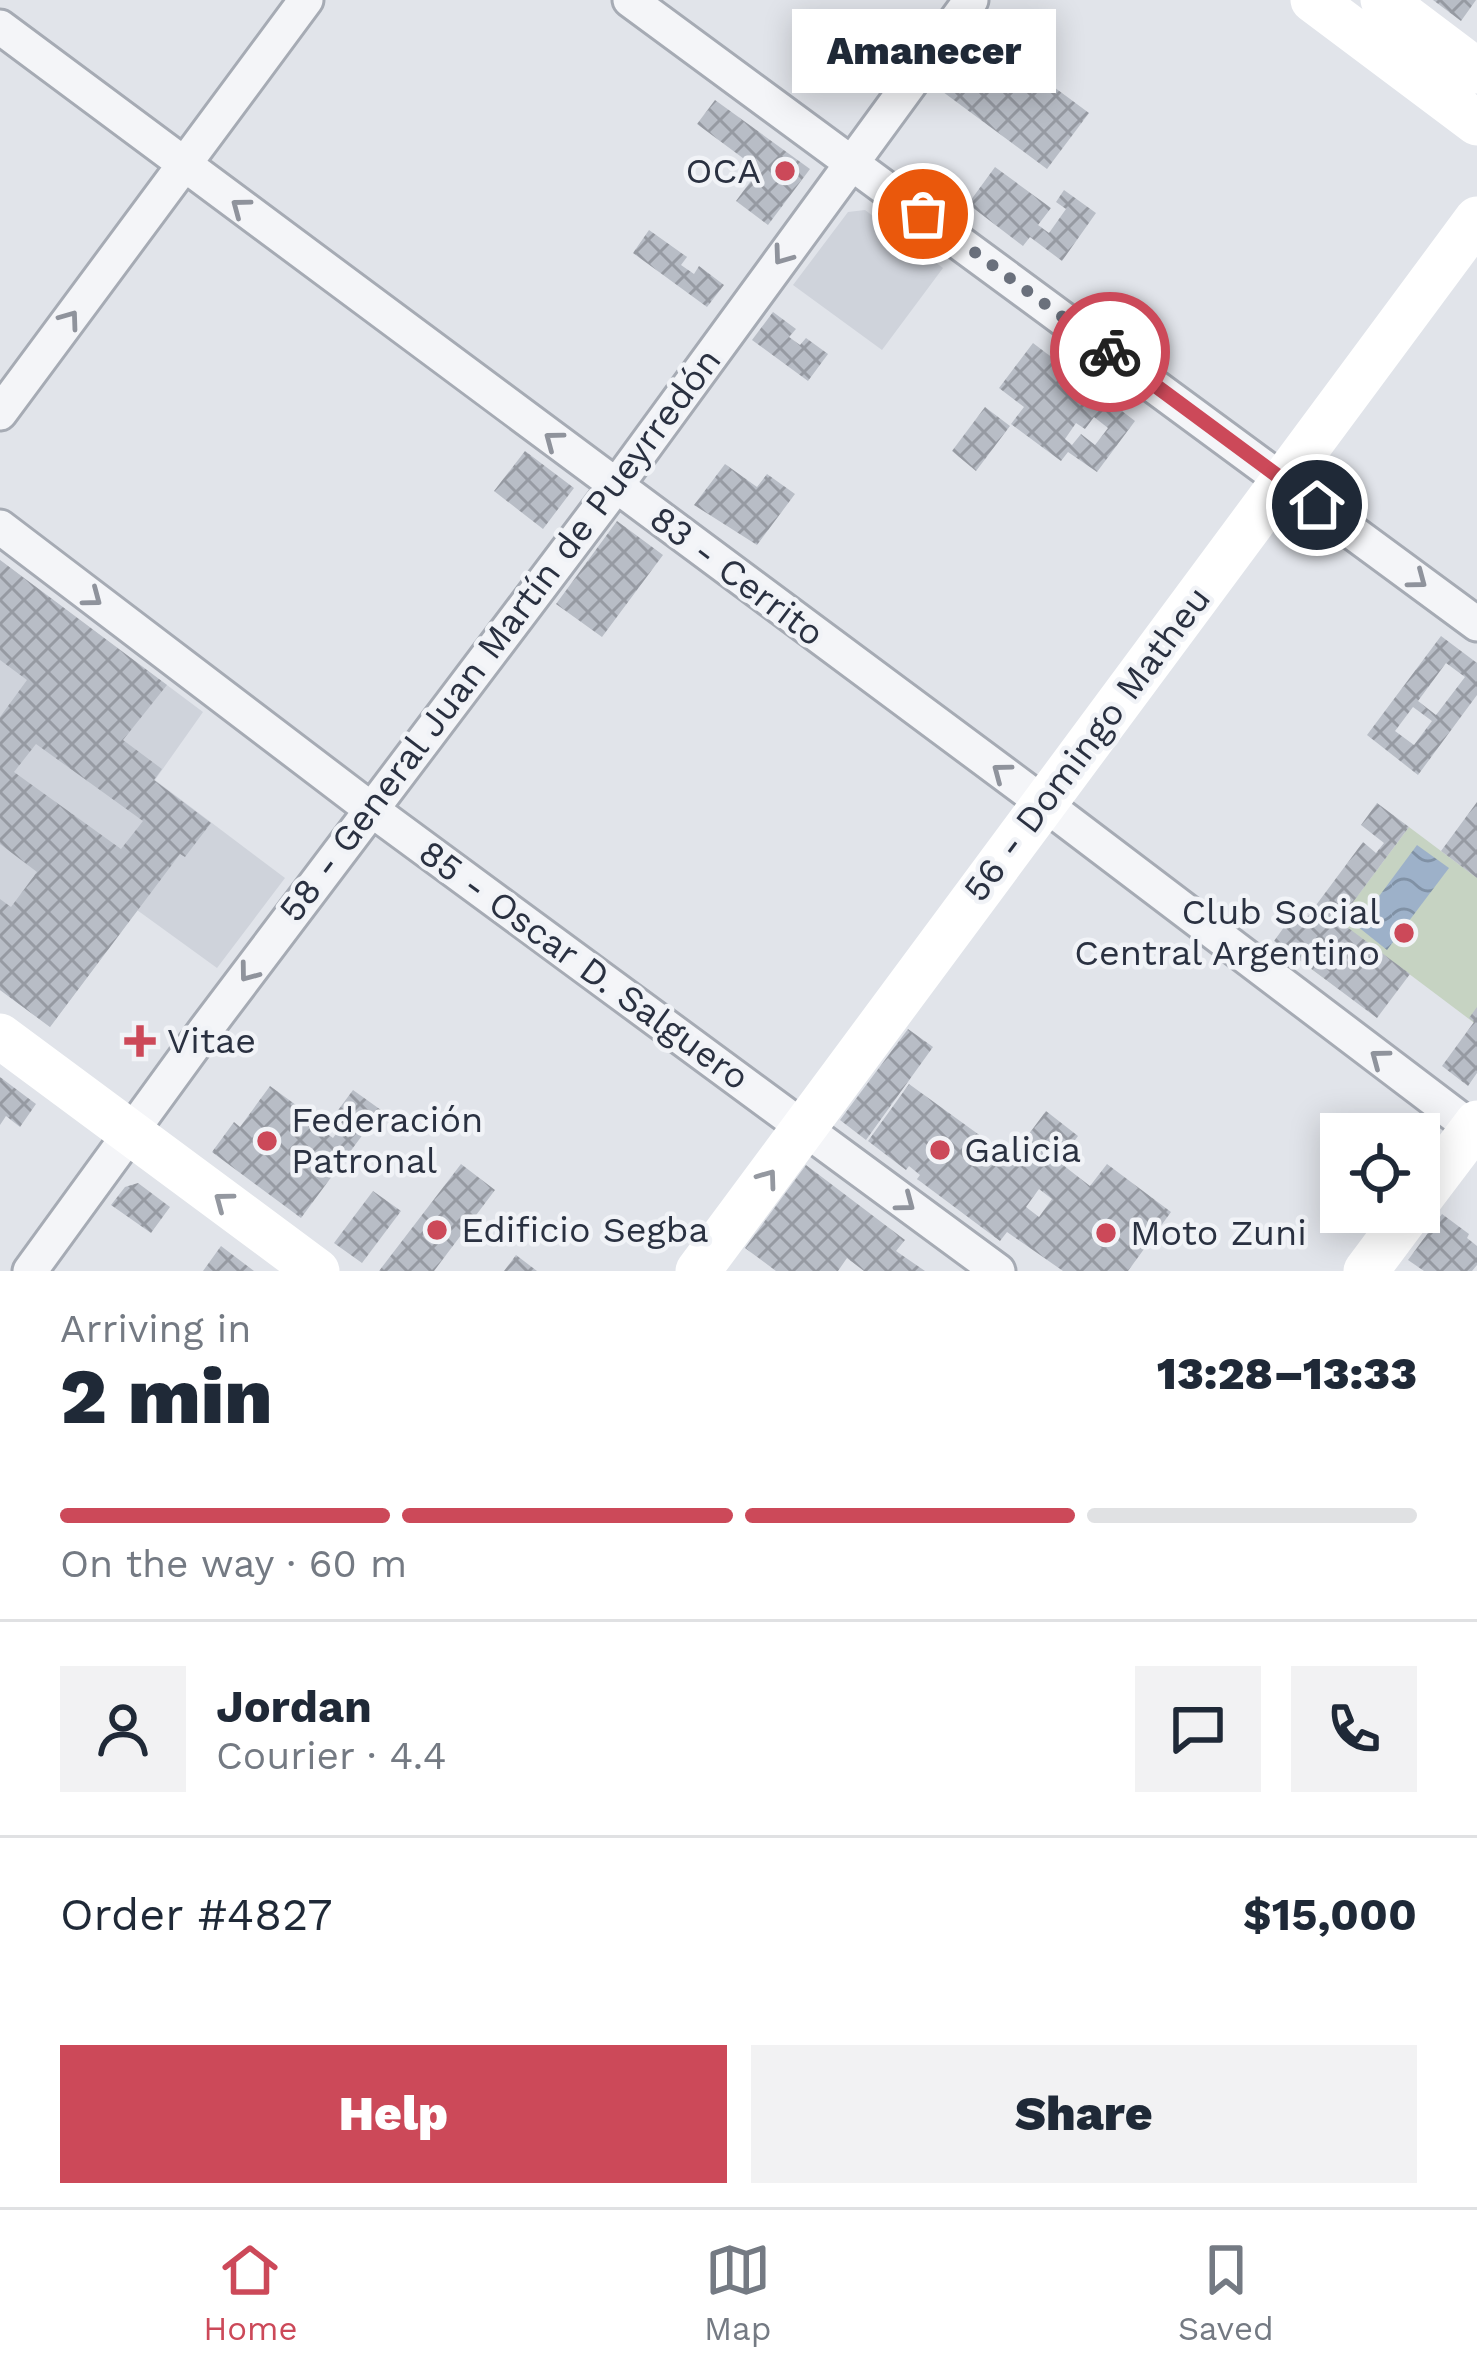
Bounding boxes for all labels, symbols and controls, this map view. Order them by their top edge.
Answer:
callout: Amanecer [791,10,1055,94]
text: Amanecer [827,28,1021,73]
place label: OCA [686,150,761,192]
marker: OCA [772,158,798,184]
pin [872,163,974,265]
icon: bag [890,181,956,247]
one-way arrow [232,200,253,222]
one-way arrow [774,243,796,264]
courier [1050,292,1170,412]
one-way arrow [55,311,77,332]
icon: bike [1077,319,1143,385]
street label: 58 - General Juan Martín de Pueyrredón [271,340,729,930]
one-way arrow [545,432,566,454]
pin [1266,454,1368,556]
icon: home [1284,472,1350,538]
street label: 83 - Cerrito [642,497,832,655]
one-way arrow [1404,566,1426,587]
street label: 56 - Domingo Matheu [955,578,1219,910]
one-way arrow [80,583,101,605]
one-way arrow [993,764,1014,786]
street label: 85 - Oscar D. Salguero [411,831,757,1099]
place label: Club Social Central Argentino [1074,891,1380,974]
marker: Club Social Central Argentino [1391,920,1417,946]
one-way arrow [241,960,263,982]
place label: Vitae [167,1020,256,1062]
marker: Vitae [124,1025,156,1057]
one-way arrow [1371,1051,1393,1072]
place label: Federación Patronal [291,1099,483,1182]
map controls [1320,1113,1440,1233]
button: locate [1320,1113,1440,1233]
marker: Federación Patronal [254,1128,280,1154]
place label: Galicia [964,1129,1081,1171]
marker: Galicia [927,1137,953,1163]
one-way arrow [754,1170,776,1191]
one-way arrow [893,1188,915,1210]
one-way arrow [215,1194,237,1215]
place label: Edificio Segba [461,1209,709,1251]
place label: Moto Zuni [1130,1212,1307,1254]
marker: Edificio Segba [424,1217,450,1243]
marker: Moto Zuni [1093,1220,1119,1246]
text: Arriving in [60,1306,251,1351]
text: 13:28–13:33 [1157,1347,1417,1400]
text: 2 min [60,1350,273,1442]
text: On the way · 60 m [60,1541,407,1586]
button: person [60,1666,186,1792]
button: chat [1135,1666,1261,1792]
button: phone [1291,1666,1417,1792]
text: Jordan [216,1680,372,1733]
text: Courier · 4.4 [216,1733,447,1778]
text: Order #4827 [60,1888,332,1941]
text: $15,000 [1243,1888,1417,1941]
button: Help [60,2045,727,2183]
button: Share [751,2045,1417,2183]
tab: Home [203,2237,298,2348]
tab: Map [704,2237,771,2348]
tab: Saved [1178,2237,1274,2348]

